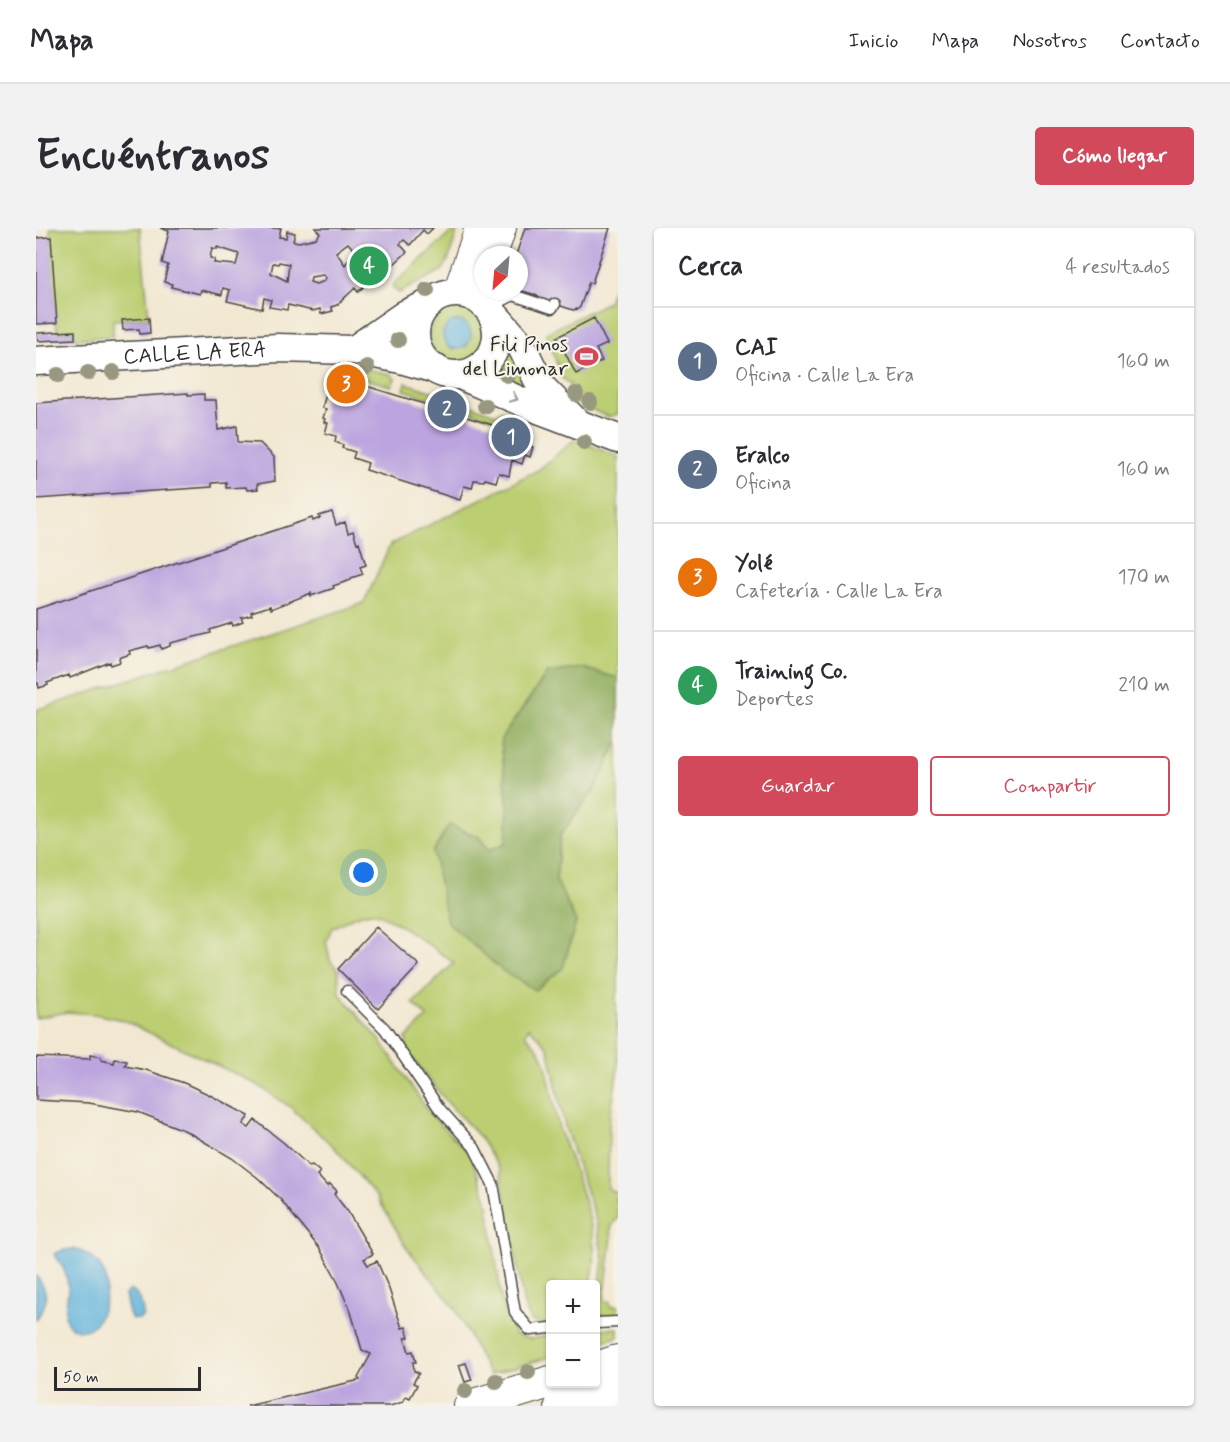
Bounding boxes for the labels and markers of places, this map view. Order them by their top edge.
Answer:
pin: 4 [350,243,388,288]
place label: Fili Pinos del Limonar [463,331,568,383]
sports icon: Fili Pinos del Limonar [573,343,599,369]
pin: 3 [326,362,366,406]
pin: 2 [428,386,466,432]
pin: 1 [492,414,530,460]

